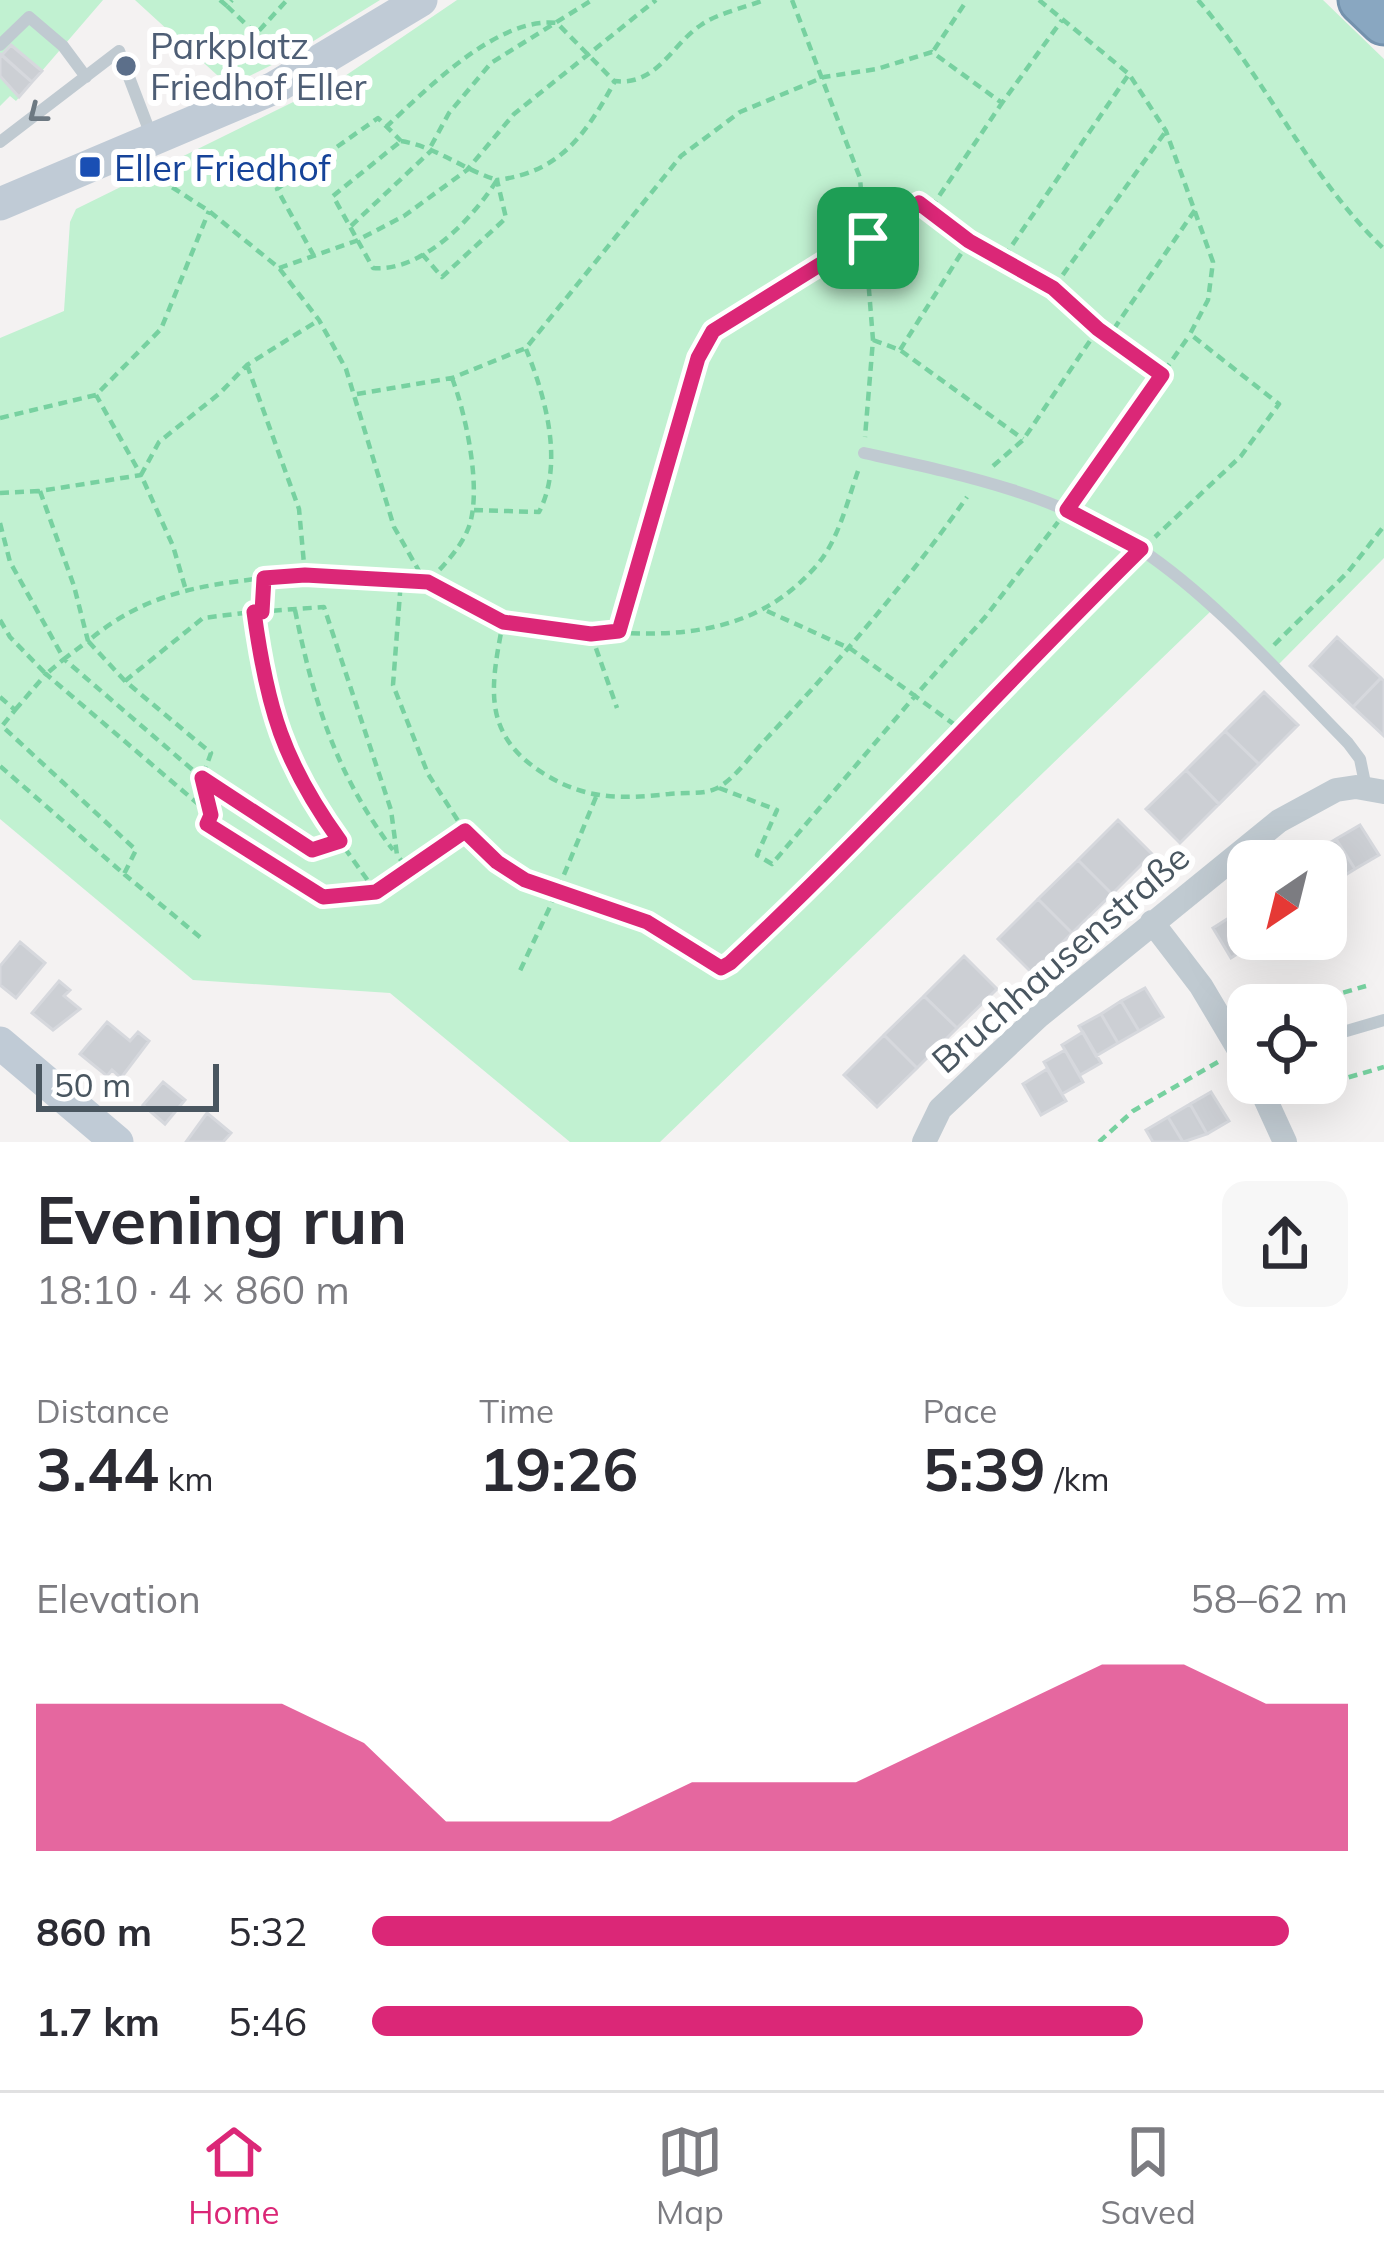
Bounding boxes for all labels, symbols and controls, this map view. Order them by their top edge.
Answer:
place label: Parkplatz Friedhof Eller [150,23,367,109]
marker: Parkplatz Friedhof Eller [113,53,139,79]
one-way arrow [29,100,51,121]
place label: Eller Friedhof [114,145,332,190]
marker: Eller Friedhof [77,154,103,180]
pin [817,187,919,289]
icon: arrive [835,205,901,271]
street label: Bruchhausenstraße [922,834,1198,1082]
north arrow [1227,840,1347,960]
map controls [1227,840,1347,1104]
button: locate [1227,984,1347,1104]
scale bar [36,1058,219,1111]
text: 50 m [54,1064,131,1105]
text: Evening run [36,1178,407,1261]
button: share [1222,1181,1348,1307]
text: 18:10 · 4 × 860 m [36,1265,350,1314]
text: Distance [36,1390,169,1431]
text: Time [479,1390,554,1431]
text: Pace [923,1390,997,1431]
text: 3.44 [36,1431,159,1506]
text: 19:26 [479,1431,638,1506]
text: 5:39 [923,1431,1046,1506]
text: km [159,1458,213,1499]
text: /km [1046,1458,1109,1499]
text: Elevation [36,1574,201,1623]
text: 58–62 m [1190,1574,1348,1623]
text: 860 m [36,1907,152,1956]
text: 5:32 [228,1907,307,1956]
text: 1.7 km [36,1997,160,2046]
text: 5:46 [228,1997,307,2046]
tab: Home [188,2119,279,2232]
tab: Map [656,2119,724,2232]
tab: Saved [1100,2119,1196,2232]

